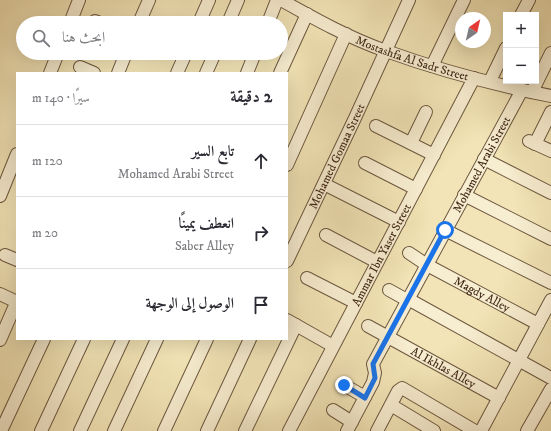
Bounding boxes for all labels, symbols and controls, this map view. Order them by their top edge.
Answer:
north arrow [455,12,491,48]
map controls [503,12,539,84]
button: + [503,12,539,48]
search box [16,16,288,60]
icon: search [30,27,52,49]
text: ابحث هنا [62,28,105,47]
street label: Mostashfa Al Sadr Street [353,32,470,84]
button: − [503,48,539,84]
text: 2 دقيقة [230,86,272,108]
text: سيرًا · 140 m [32,90,90,106]
street label: Mohamed Gomaa Street [305,101,368,211]
street label: Mohamed Arabi Street [449,114,514,215]
text: تابع السير [192,142,234,161]
icon: ahead [250,150,272,172]
text: 120 m [32,153,63,169]
text: Mohamed Arabi Street [118,166,234,182]
street label: Ammar Ibn Yaser Street [348,201,414,309]
text: انعطف يمينًا [179,214,234,233]
route start [436,221,454,239]
icon: right [250,222,272,244]
text: 20 m [32,225,58,241]
text: Saber Alley [175,238,234,254]
street label: Magdy Alley [451,273,513,315]
text: الوصول إلى الوجهة [145,294,234,313]
icon: arrive [250,294,272,316]
street label: Al Ikhlas Alley [408,344,479,391]
route end [335,376,353,394]

